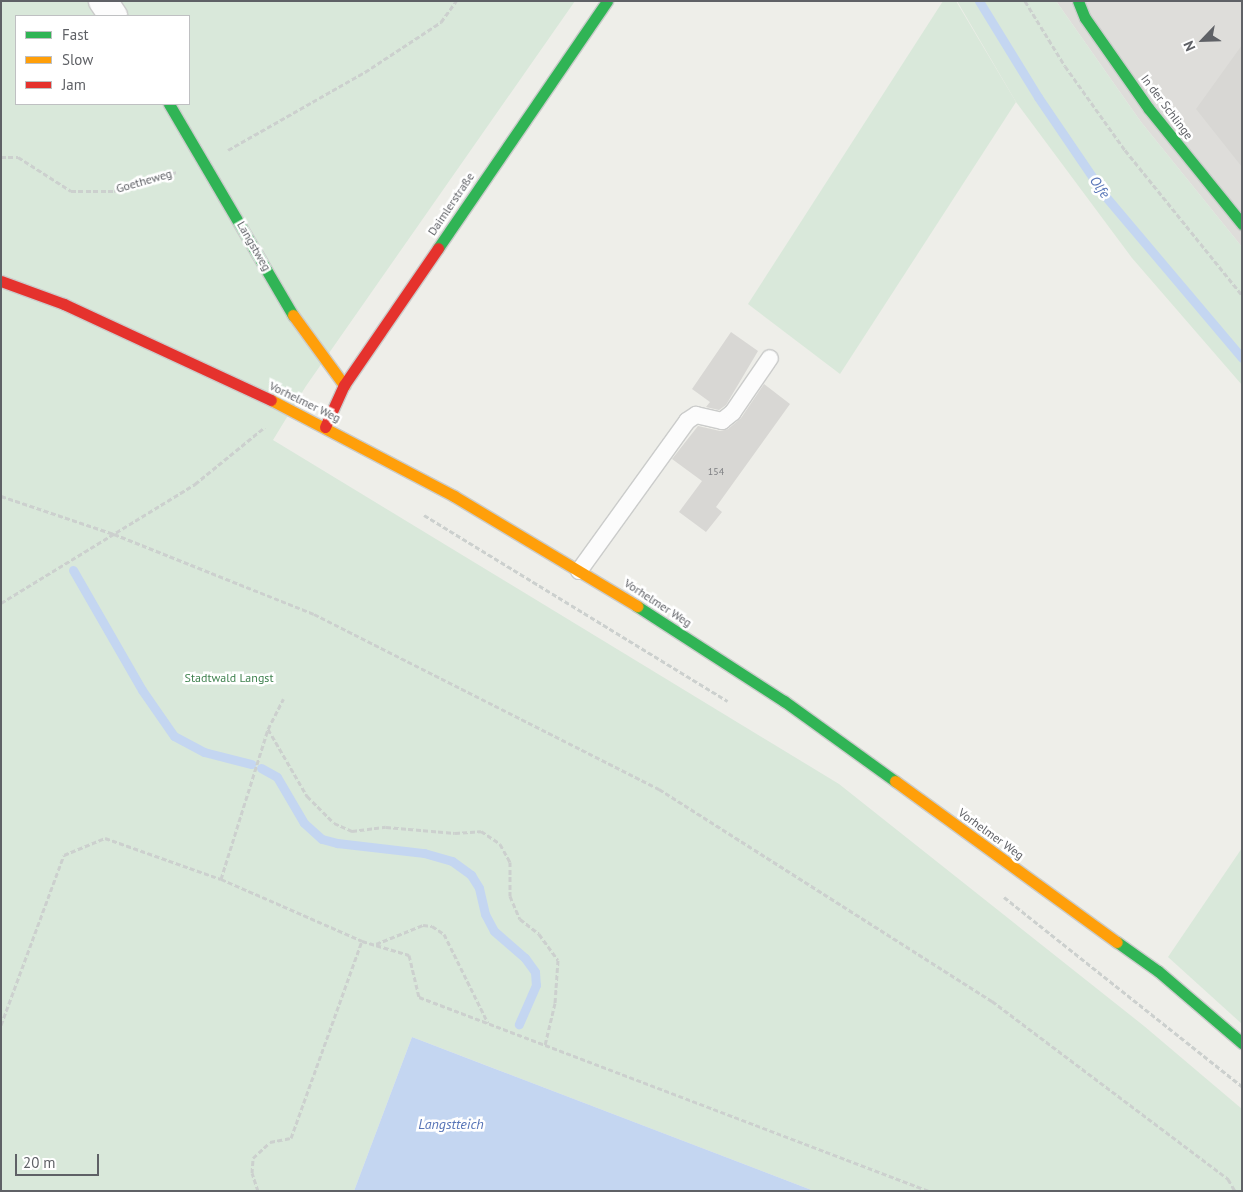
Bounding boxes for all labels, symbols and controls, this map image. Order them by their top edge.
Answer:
legend [15,15,190,105]
north arrow [1178,15,1228,65]
text: Fast [62,25,89,44]
text: N [1179,38,1199,54]
text: Slow [62,50,93,69]
street label: In der Schlinge [1138,72,1196,142]
text: Jam [62,75,86,94]
street label: Goetheweg [114,166,174,196]
street label: Daimlerstraße [425,170,477,238]
water label: Olfe [1086,173,1114,201]
street label: Langstweg [234,219,274,273]
street label: Vorhelmer Weg [267,378,343,426]
house number: 154 [708,466,724,478]
street label: Vorhelmer Weg [621,576,695,630]
park label: Stadtwald Langst [185,671,273,685]
street label: Vorhelmer Weg [955,805,1027,863]
water label: Langstteich [418,1116,484,1132]
scale bar [18,1144,101,1176]
text: 20 m [23,1153,56,1172]

